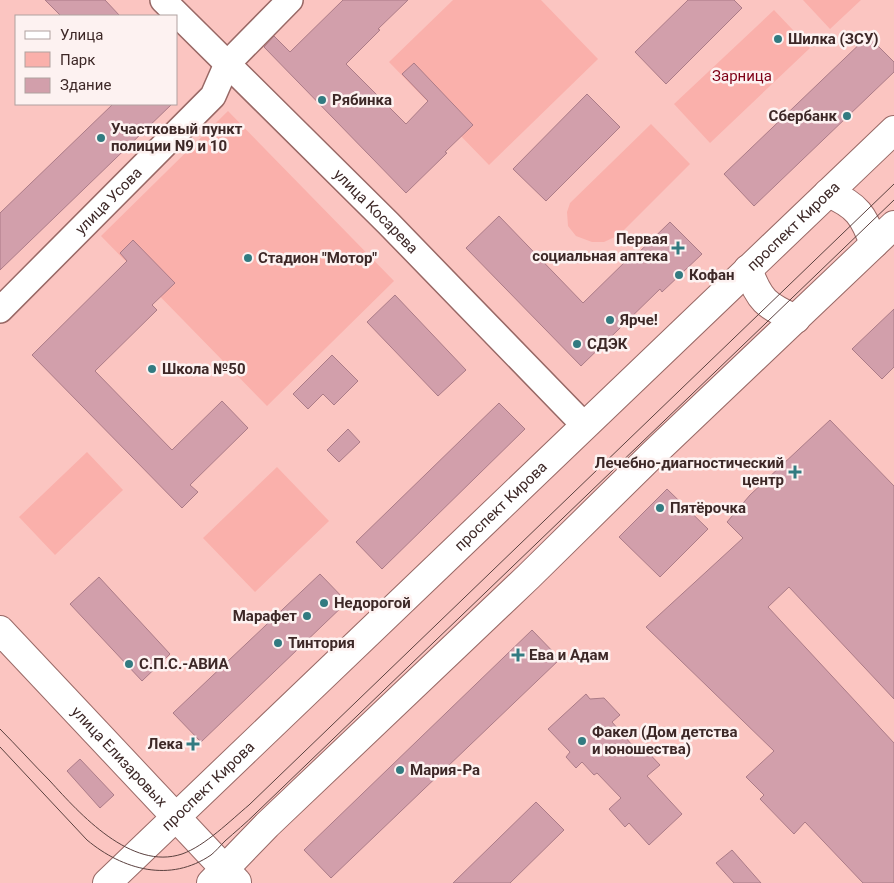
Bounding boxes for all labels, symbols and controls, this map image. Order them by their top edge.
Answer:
legend [15,15,178,105]
text: Улица [60,26,103,44]
place label: Шилка (ЗСУ) [788,30,879,48]
marker: Шилка (ЗСУ) [772,33,784,45]
text: Парк [60,51,95,69]
park label: Зарница [712,67,772,85]
text: Здание [60,76,111,94]
place label: Рябинка [332,91,392,109]
marker: Рябинка [316,94,328,106]
place label: Сбербанк [769,107,838,125]
marker: Сбербанк [841,110,853,122]
place label: Участковый пункт полиции N9 и 10 [111,120,243,155]
marker: Участковый пункт полиции N9 и 10 [95,132,107,144]
street label: улица Усова [72,164,146,238]
street label: улица Косарева [330,165,422,257]
street label: проспект Кирова [743,178,843,275]
place label: Первая социальная аптека [532,230,668,265]
marker: Первая социальная аптека [672,242,684,254]
place label: Стадион "Мотор" [258,249,377,267]
marker: Стадион "Мотор" [242,252,254,264]
place label: Кофан [689,266,734,284]
marker: Кофан [673,269,685,281]
place label: Ярче! [619,311,658,329]
marker: Ярче! [604,314,616,326]
place label: СДЭК [587,335,628,353]
marker: СДЭК [571,338,583,350]
place label: Школа №50 [162,360,246,378]
marker: Школа №50 [146,363,158,375]
place label: Лечебно-диагностический центр [595,454,784,489]
street label: проспект Кирова [451,458,551,555]
marker: Лечебно-диагностический центр [788,465,802,479]
place label: Пятёрочка [670,499,746,517]
marker: Пятёрочка [654,502,666,514]
place label: Недорогой [334,594,411,612]
marker: Недорогой [318,597,330,609]
place label: Марафет [233,607,297,625]
marker: Марафет [301,610,313,622]
place label: Тинтория [288,634,355,652]
marker: Тинтория [272,637,284,649]
place label: Ева и Адам [529,646,609,664]
marker: Ева и Адам [511,648,525,662]
place label: С.П.С.-АВИА [139,655,229,673]
marker: С.П.С.-АВИА [123,658,135,670]
street label: улица Елизаровых [68,703,171,811]
place label: Факел (Дом детства и юношества) [592,723,738,758]
place label: Лека [148,735,183,753]
marker: Факел (Дом детства и юношества) [576,735,588,747]
street label: проспект Кирова [158,738,258,835]
marker: Лека [187,738,199,750]
place label: Мария-Ра [410,761,480,779]
marker: Мария-Ра [394,764,406,776]

